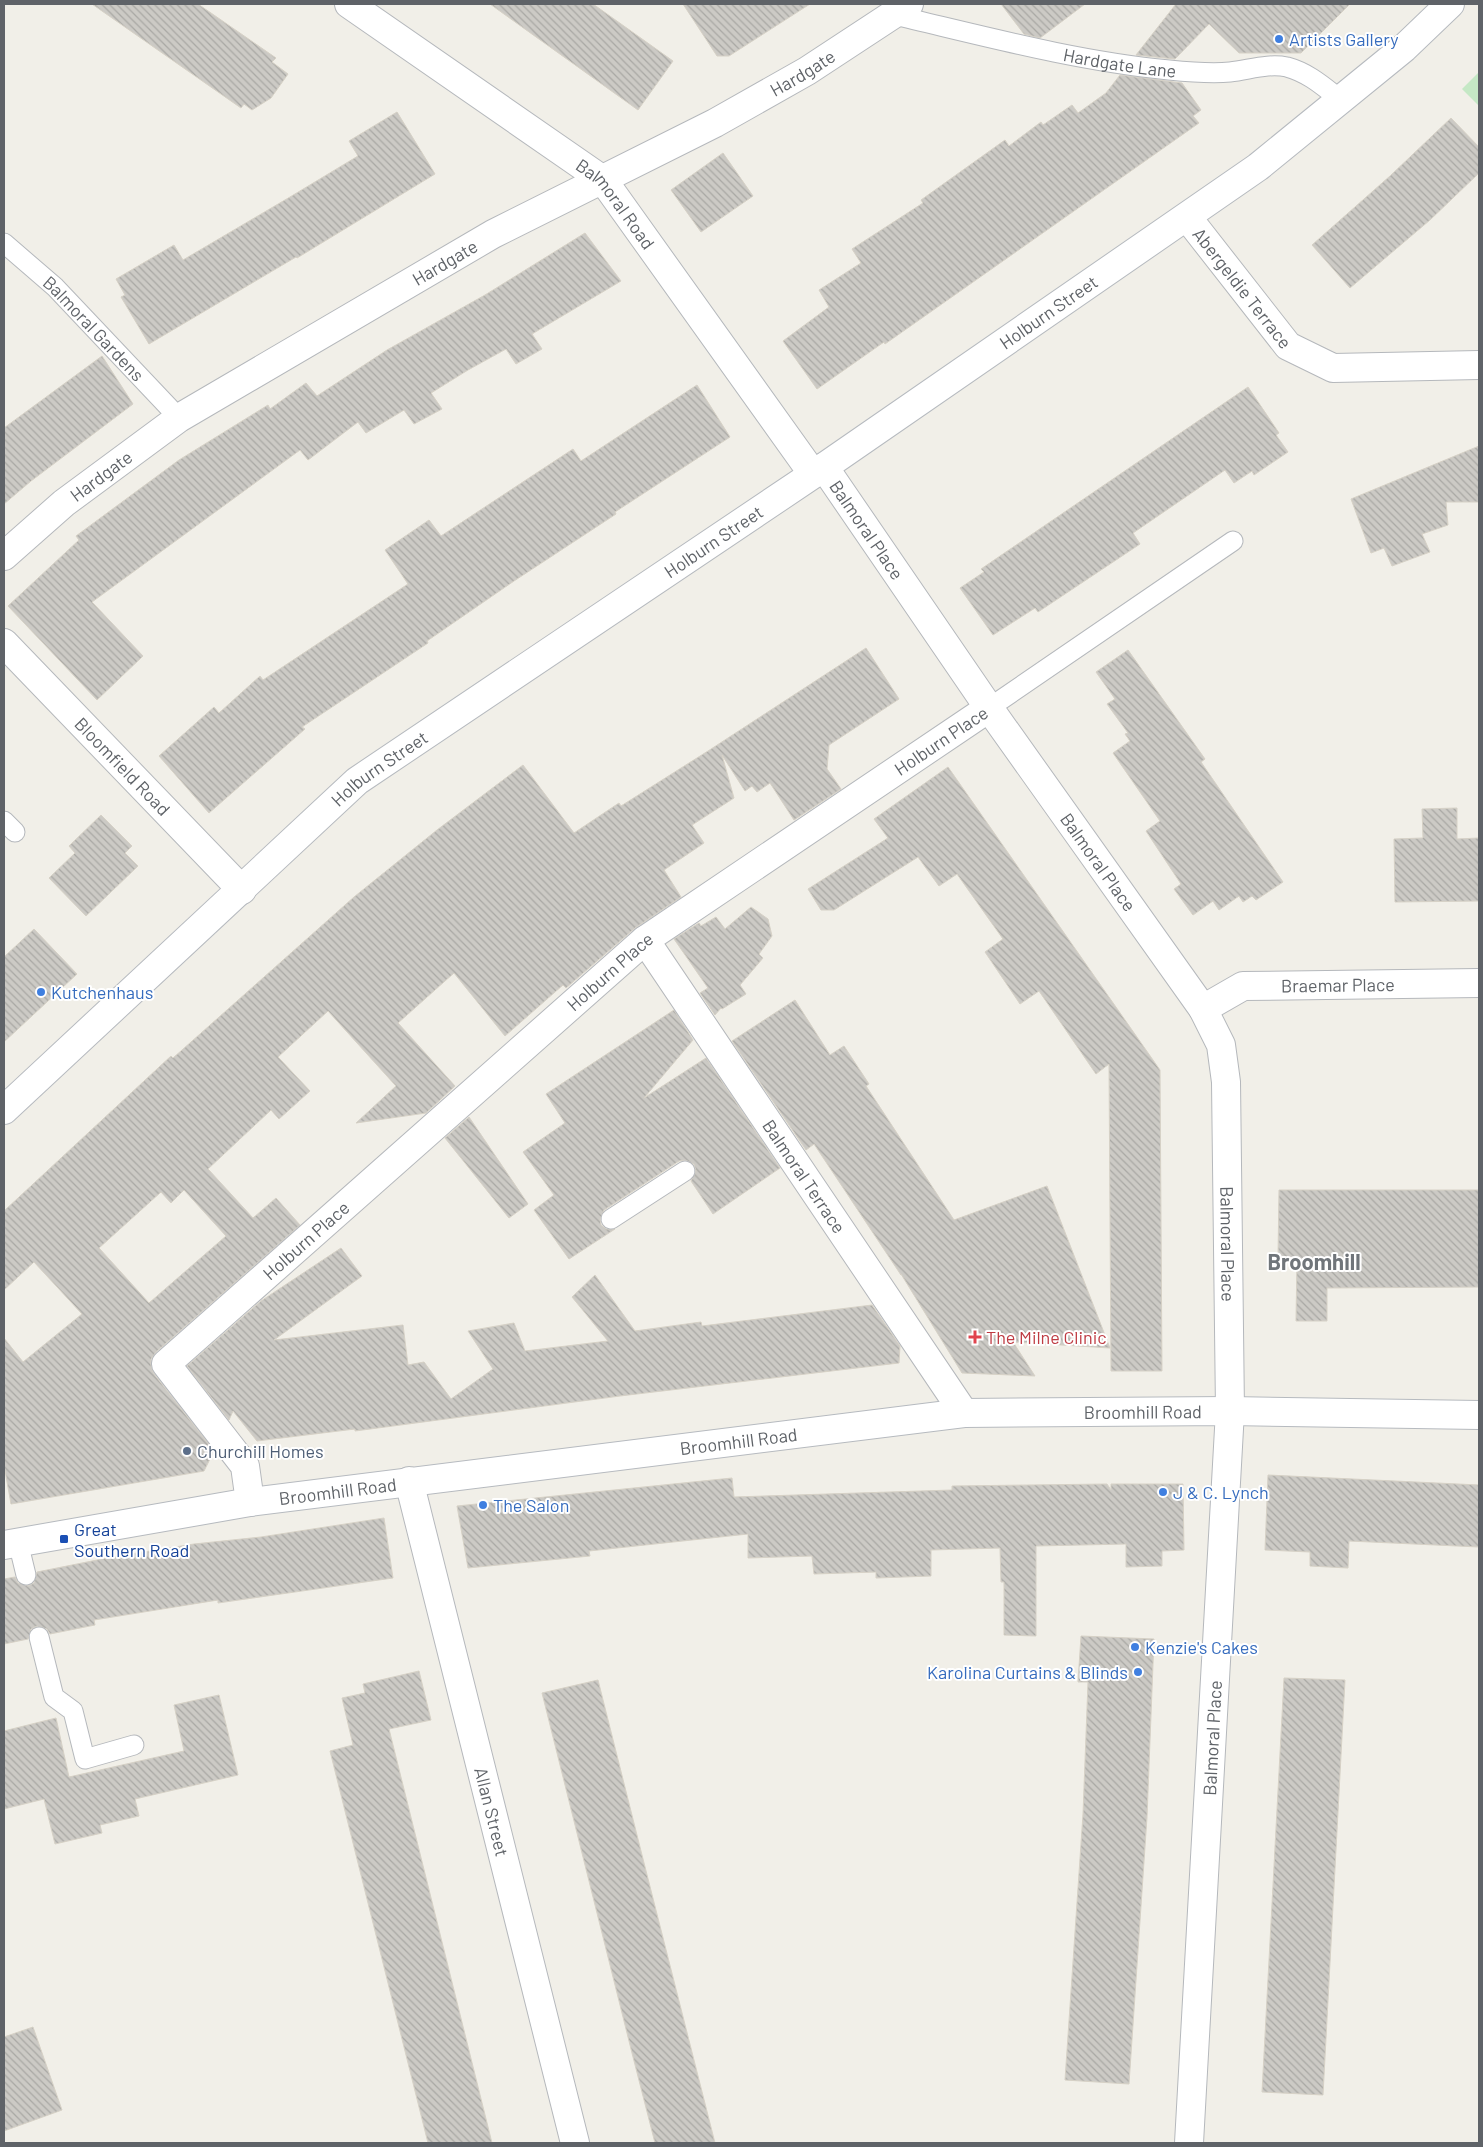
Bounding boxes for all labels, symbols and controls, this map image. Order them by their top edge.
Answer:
place label: Artists Gallery [1289,28,1399,50]
marker: Artists Gallery [1273,33,1285,45]
street label: Hardgate Lane [1061,43,1177,82]
street label: Hardgate [766,45,839,101]
street label: Balmoral Road [572,154,660,253]
street label: Abergeldie Terrace [1188,223,1297,353]
street label: Hardgate [408,235,481,290]
street label: Holburn Street [995,270,1102,353]
street label: Balmoral Gardens [39,271,149,385]
street label: Hardgate [65,445,136,506]
street label: Balmoral Place [825,476,909,584]
street label: Holburn Street [660,500,767,582]
street label: Holburn Place [890,701,992,780]
street label: Bloomfield Road [70,712,175,820]
street label: Holburn Street [326,726,432,811]
street label: Balmoral Place [1056,809,1141,915]
street label: Holburn Place [562,927,657,1015]
street label: Braemar Place [1281,973,1395,997]
place label: Kutchenhaus [51,981,153,1003]
marker: Kutchenhaus [35,986,47,998]
street label: Balmoral Terrace [758,1115,850,1237]
street label: Balmoral Place [1216,1186,1240,1302]
street label: Holburn Place [258,1196,353,1284]
district label: Broomhill [1267,1248,1361,1274]
place label: The Milne Clinic [986,1326,1107,1348]
marker: The Milne Clinic [968,1330,982,1344]
street label: Broomhill Road [1084,1400,1202,1423]
street label: Broomhill Road [678,1423,799,1459]
place label: Churchill Homes [197,1440,324,1462]
marker: Churchill Homes [181,1445,193,1457]
street label: Broomhill Road [278,1473,398,1509]
place label: J & C. Lynch [1173,1481,1269,1503]
marker: J & C. Lynch [1157,1486,1169,1498]
place label: The Salon [493,1494,569,1516]
marker: The Salon [477,1499,489,1511]
place label: Great Southern Road [74,1518,189,1561]
marker: Great Southern Road [58,1533,70,1545]
place label: Kenzie's Cakes [1145,1636,1258,1658]
marker: Kenzie's Cakes [1129,1641,1141,1653]
place label: Karolina Curtains & Blinds [927,1661,1128,1683]
marker: Karolina Curtains & Blinds [1132,1666,1144,1678]
street label: Balmoral Place [1198,1680,1226,1796]
street label: Allan Street [470,1765,514,1859]

